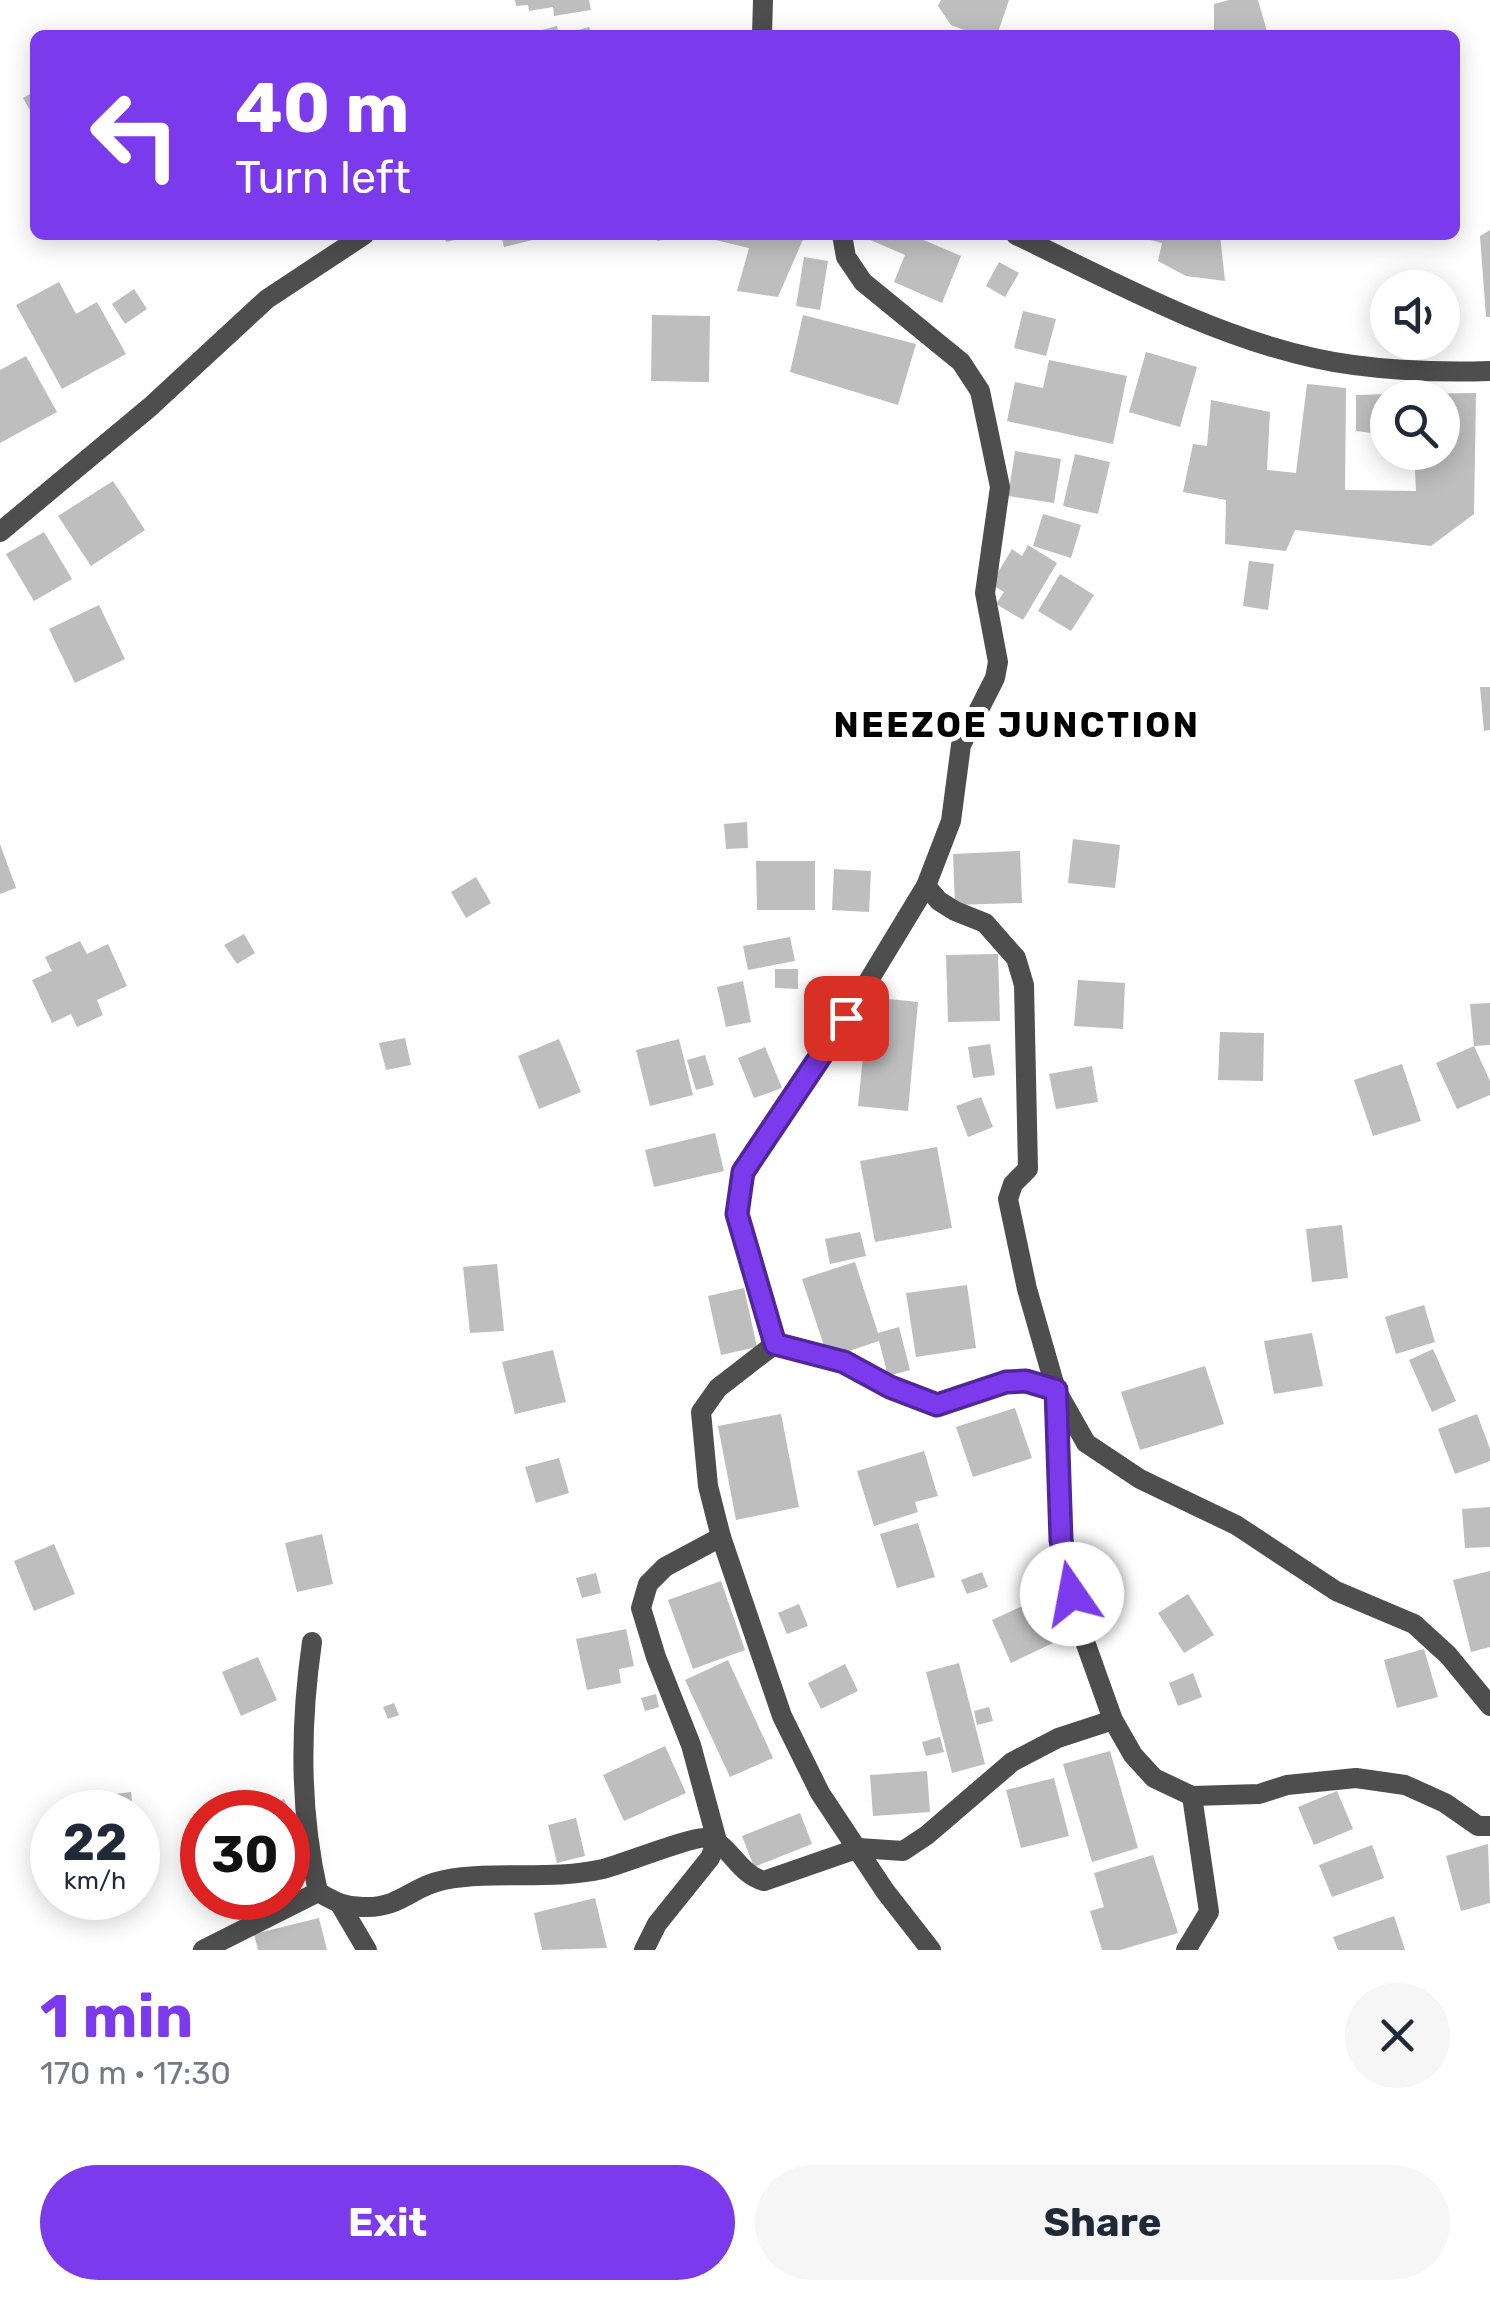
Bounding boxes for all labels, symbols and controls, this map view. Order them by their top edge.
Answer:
text: 40 m [235,67,409,150]
icon: left [70,70,200,200]
text: Turn left [235,151,411,204]
map controls [1370,270,1460,470]
button: sound [1370,270,1460,360]
button: search [1370,380,1460,470]
district label: NEEZOE JUNCTION [834,704,1200,746]
pin [804,976,889,1061]
icon: arrive [819,991,874,1046]
position arrow [1020,1542,1124,1646]
speed limit sign: 30 [180,1790,310,1920]
text: 22 [63,1813,128,1873]
text: km/h [64,1866,126,1895]
text: 1 min [40,1981,193,2052]
button: close [1345,1983,1450,2088]
text: 170 m · 17:30 [40,2054,231,2092]
button: Exit [40,2165,735,2280]
button: Share [755,2165,1450,2280]

